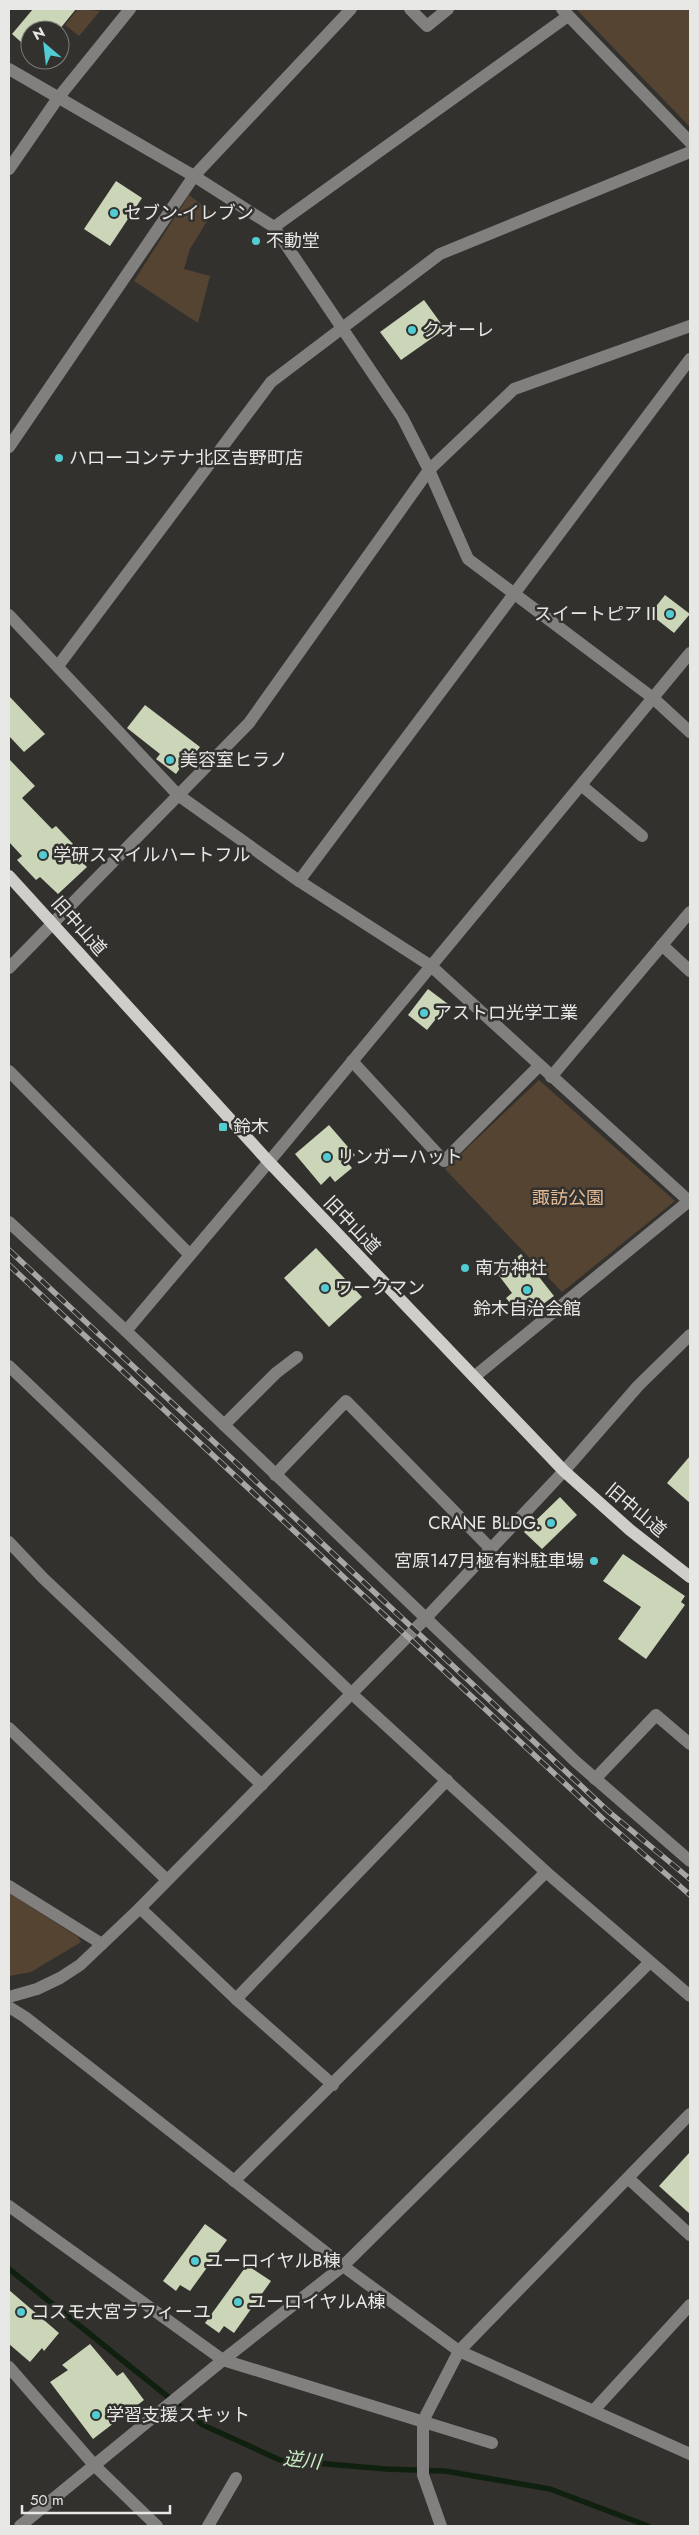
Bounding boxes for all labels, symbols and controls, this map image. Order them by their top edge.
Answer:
north arrow [20,20,70,70]
text: N [29,22,49,45]
place label: セブン-イレブン [124,200,254,226]
marker: セブン-イレブン [108,207,120,219]
place label: 不動堂 [266,228,320,254]
marker: 不動堂 [250,235,262,247]
place label: クオーレ [422,317,494,343]
marker: クオーレ [406,324,418,336]
place label: ハローコンテナ北区吉野町店 [69,445,303,471]
marker: ハローコンテナ北区吉野町店 [53,452,65,464]
place label: スイートピアⅡ [534,601,660,627]
marker: スイートピアⅡ [664,608,676,620]
place label: 美容室ヒラノ [180,747,288,773]
marker: 美容室ヒラノ [164,754,176,766]
place label: 学研スマイルハートフル [53,842,250,868]
marker: 学研スマイルハートフル [37,849,49,861]
street label: 旧中山道 [45,891,113,961]
place label: アストロ光学工業 [434,1000,578,1026]
marker: アストロ光学工業 [418,1007,430,1019]
place label: 鈴木 [233,1114,269,1140]
marker: 鈴木 [217,1121,229,1133]
place label: リンガーハット [337,1144,463,1170]
marker: リンガーハット [321,1151,333,1163]
park label: 諏訪公園 [532,1185,604,1211]
street label: 旧中山道 [318,1190,386,1260]
place label: 南方神社 [475,1255,547,1281]
marker: 南方神社 [459,1262,471,1274]
place label: ワークマン [335,1275,425,1301]
marker: ワークマン [319,1282,331,1294]
marker: 鈴木自治会館 [521,1284,533,1296]
place label: 鈴木自治会館 [473,1296,581,1322]
street label: 旧中山道 [600,1477,672,1543]
place label: CRANE BLDG. [428,1510,541,1536]
marker: CRANE BLDG. [545,1517,557,1529]
place label: 宮原147月極有料駐車場 [394,1548,584,1574]
marker: 宮原147月極有料駐車場 [588,1555,600,1567]
place label: ユーロイヤルB棟 [205,2248,341,2274]
marker: ユーロイヤルB棟 [189,2255,201,2267]
place label: ユーロイヤルA棟 [248,2289,385,2315]
marker: ユーロイヤルA棟 [232,2296,244,2308]
place label: コスモ大宮ラフィーユ [31,2299,211,2325]
marker: コスモ大宮ラフィーユ [15,2306,27,2318]
place label: 学習支援スキット [106,2402,250,2428]
marker: 学習支援スキット [90,2409,102,2421]
water label: 逆川 [282,2445,324,2476]
scale bar [22,2482,170,2514]
text: 50 m [30,2489,64,2511]

